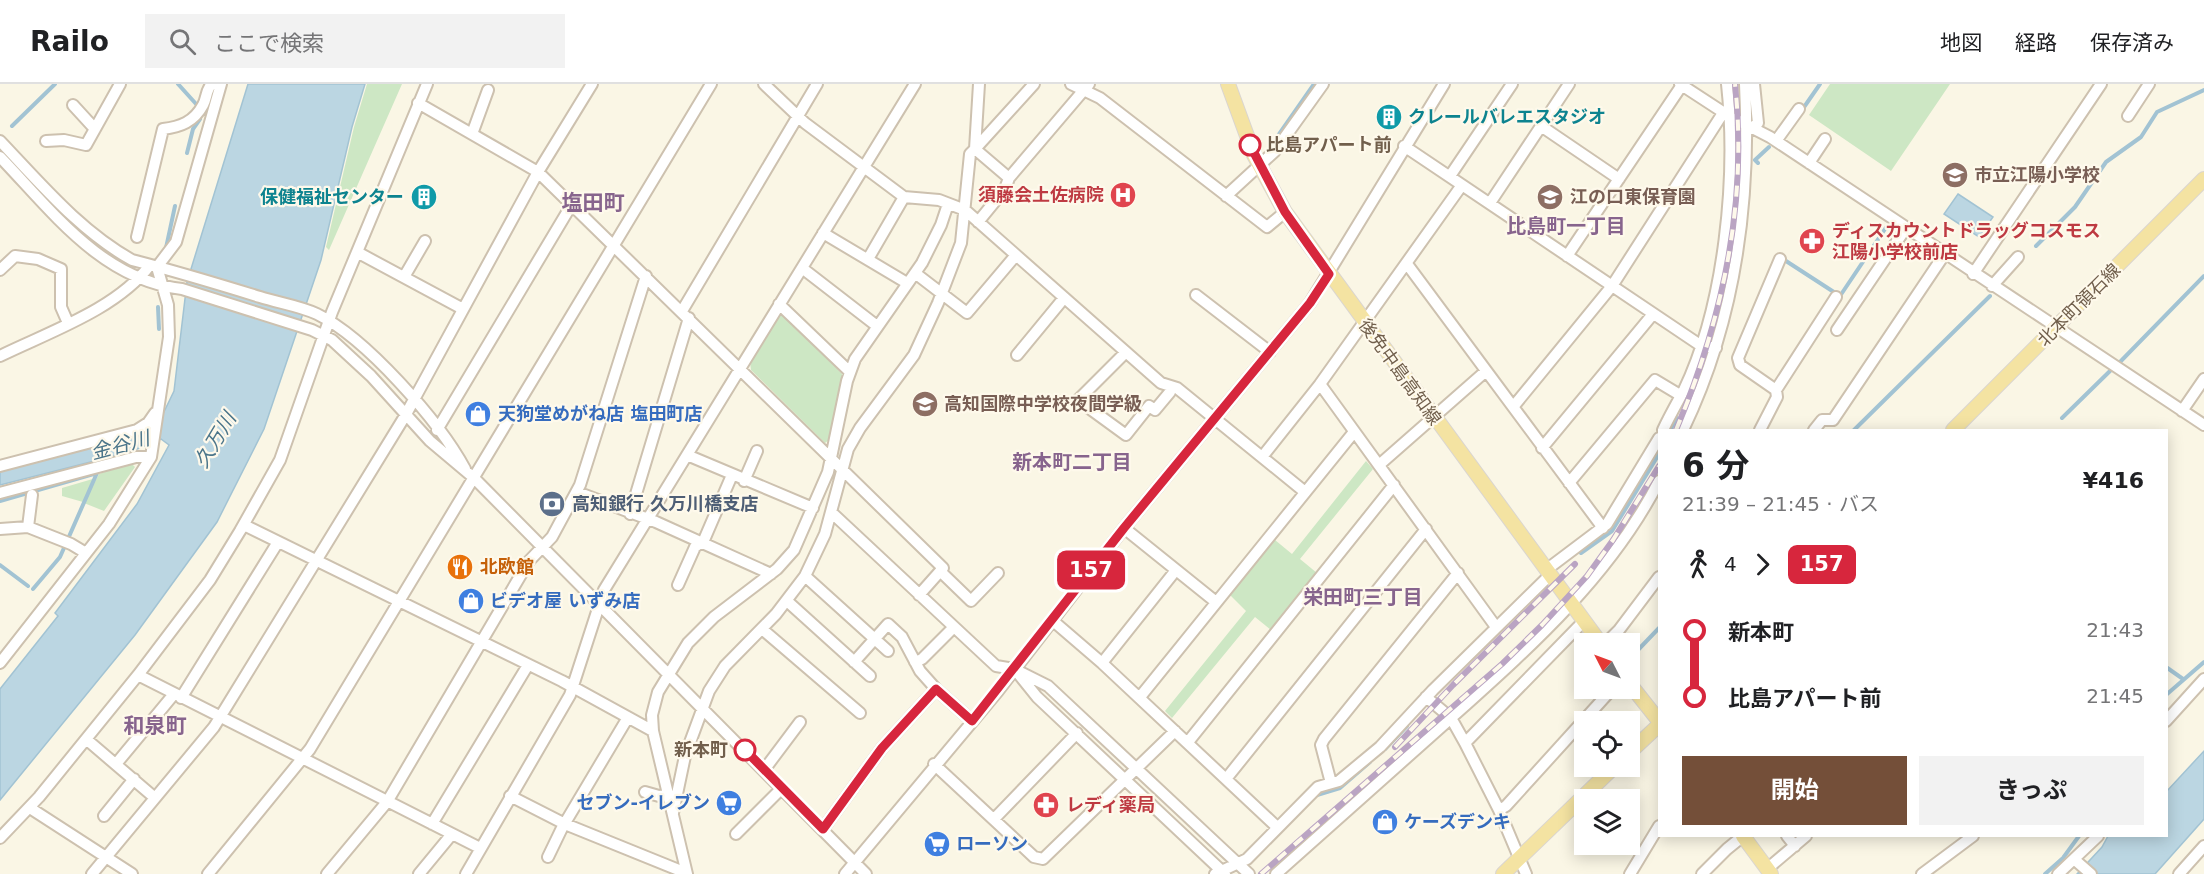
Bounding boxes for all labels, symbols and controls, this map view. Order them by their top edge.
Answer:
search box [145,14,565,68]
text: Railo [30,25,109,58]
icon: search [166,25,199,58]
text: ここで検索 [214,31,324,56]
text: 地図 [1940,31,1982,55]
text: 経路 [2015,31,2057,55]
text: 保存済み [2090,31,2174,55]
building icon: クレールバレエスタジオ [1374,102,1404,132]
place label: クレールバレエスタジオ [1408,106,1606,127]
marker: 比島アパート前 [1239,134,1261,156]
place label: 比島アパート前 [1266,134,1392,155]
school or university icon: 市立江陽小学校 [1940,160,1970,190]
place label: 市立江陽小学校 [1974,164,2100,185]
hospital icon: 須藤会土佐病院 [1108,180,1138,210]
building icon: 保健福祉センター [409,182,439,212]
school or university icon: 江の口東保育園 [1535,182,1565,212]
place label: 須藤会土佐病院 [978,184,1104,205]
place label: 保健福祉センター [260,186,404,207]
place label: 江の口東保育園 [1570,186,1696,207]
district label: 塩田町 [562,191,625,215]
district label: 比島町一丁目 [1506,214,1626,238]
place label: ディスカウントドラッグコスモス 江陽小学校前店 [1832,220,2101,262]
pharmacy icon: ディスカウントドラッグコスモス 江陽小学校前店 [1797,226,1827,256]
street label: 北本町領石線 [2033,259,2124,350]
street label: 後免中島高知線 [1355,315,1446,429]
school or university icon: 高知国際中学校夜間学級 [910,389,940,419]
place label: 高知国際中学校夜間学級 [944,393,1142,414]
shop icon: 天狗堂めがね店 塩田町店 [463,399,493,429]
place label: 天狗堂めがね店 塩田町店 [498,403,702,424]
water label: 久万川 [189,406,242,472]
water label: 金谷川 [88,425,154,464]
text: 6 分 [1682,446,1749,485]
district label: 新本町二丁目 [1012,450,1132,474]
text: ¥416 [2083,468,2144,493]
bank icon: 高知銀行 久万川橋支店 [537,489,567,519]
text: 21:39 – 21:45 · バス [1682,492,1879,516]
place label: 高知銀行 久万川橋支店 [572,493,758,514]
icon: walk [1682,548,1715,581]
icon: forward [1746,548,1779,581]
line badge: 157 [1056,550,1126,590]
restaurant icon: 北欧館 [445,552,475,582]
text: 4 [1724,552,1737,576]
text: 157 [1800,552,1844,576]
place label: 北欧館 [480,556,534,577]
text: 157 [1069,558,1113,582]
district label: 栄田町三丁目 [1303,585,1423,609]
shop icon: ビデオ屋 いずみ店 [456,586,486,616]
place label: ビデオ屋 いずみ店 [490,590,640,611]
text: 21:43 [2086,618,2144,642]
text: 新本町 [1728,620,1794,645]
north arrow [1574,633,1640,699]
map controls [1574,633,1640,855]
text: 21:45 [2086,684,2144,708]
text: 比島アパート前 [1728,686,1882,711]
button: locate [1574,711,1640,777]
district label: 和泉町 [124,714,187,738]
place label: 新本町 [674,739,728,760]
marker: 新本町 [734,739,756,761]
button: 開始 [1682,756,1907,825]
button: きっぷ [1919,756,2144,825]
supermarket icon: セブン-イレブン [714,788,744,818]
button: layers [1574,789,1640,855]
pharmacy icon: レディ薬局 [1031,790,1061,820]
place label: セブン-イレブン [577,792,710,813]
place label: レディ薬局 [1066,794,1155,815]
shop icon: ケーズデンキ [1370,807,1400,837]
place label: ケーズデンキ [1404,811,1511,832]
supermarket icon: ローソン [922,829,952,859]
place label: ローソン [956,833,1028,854]

